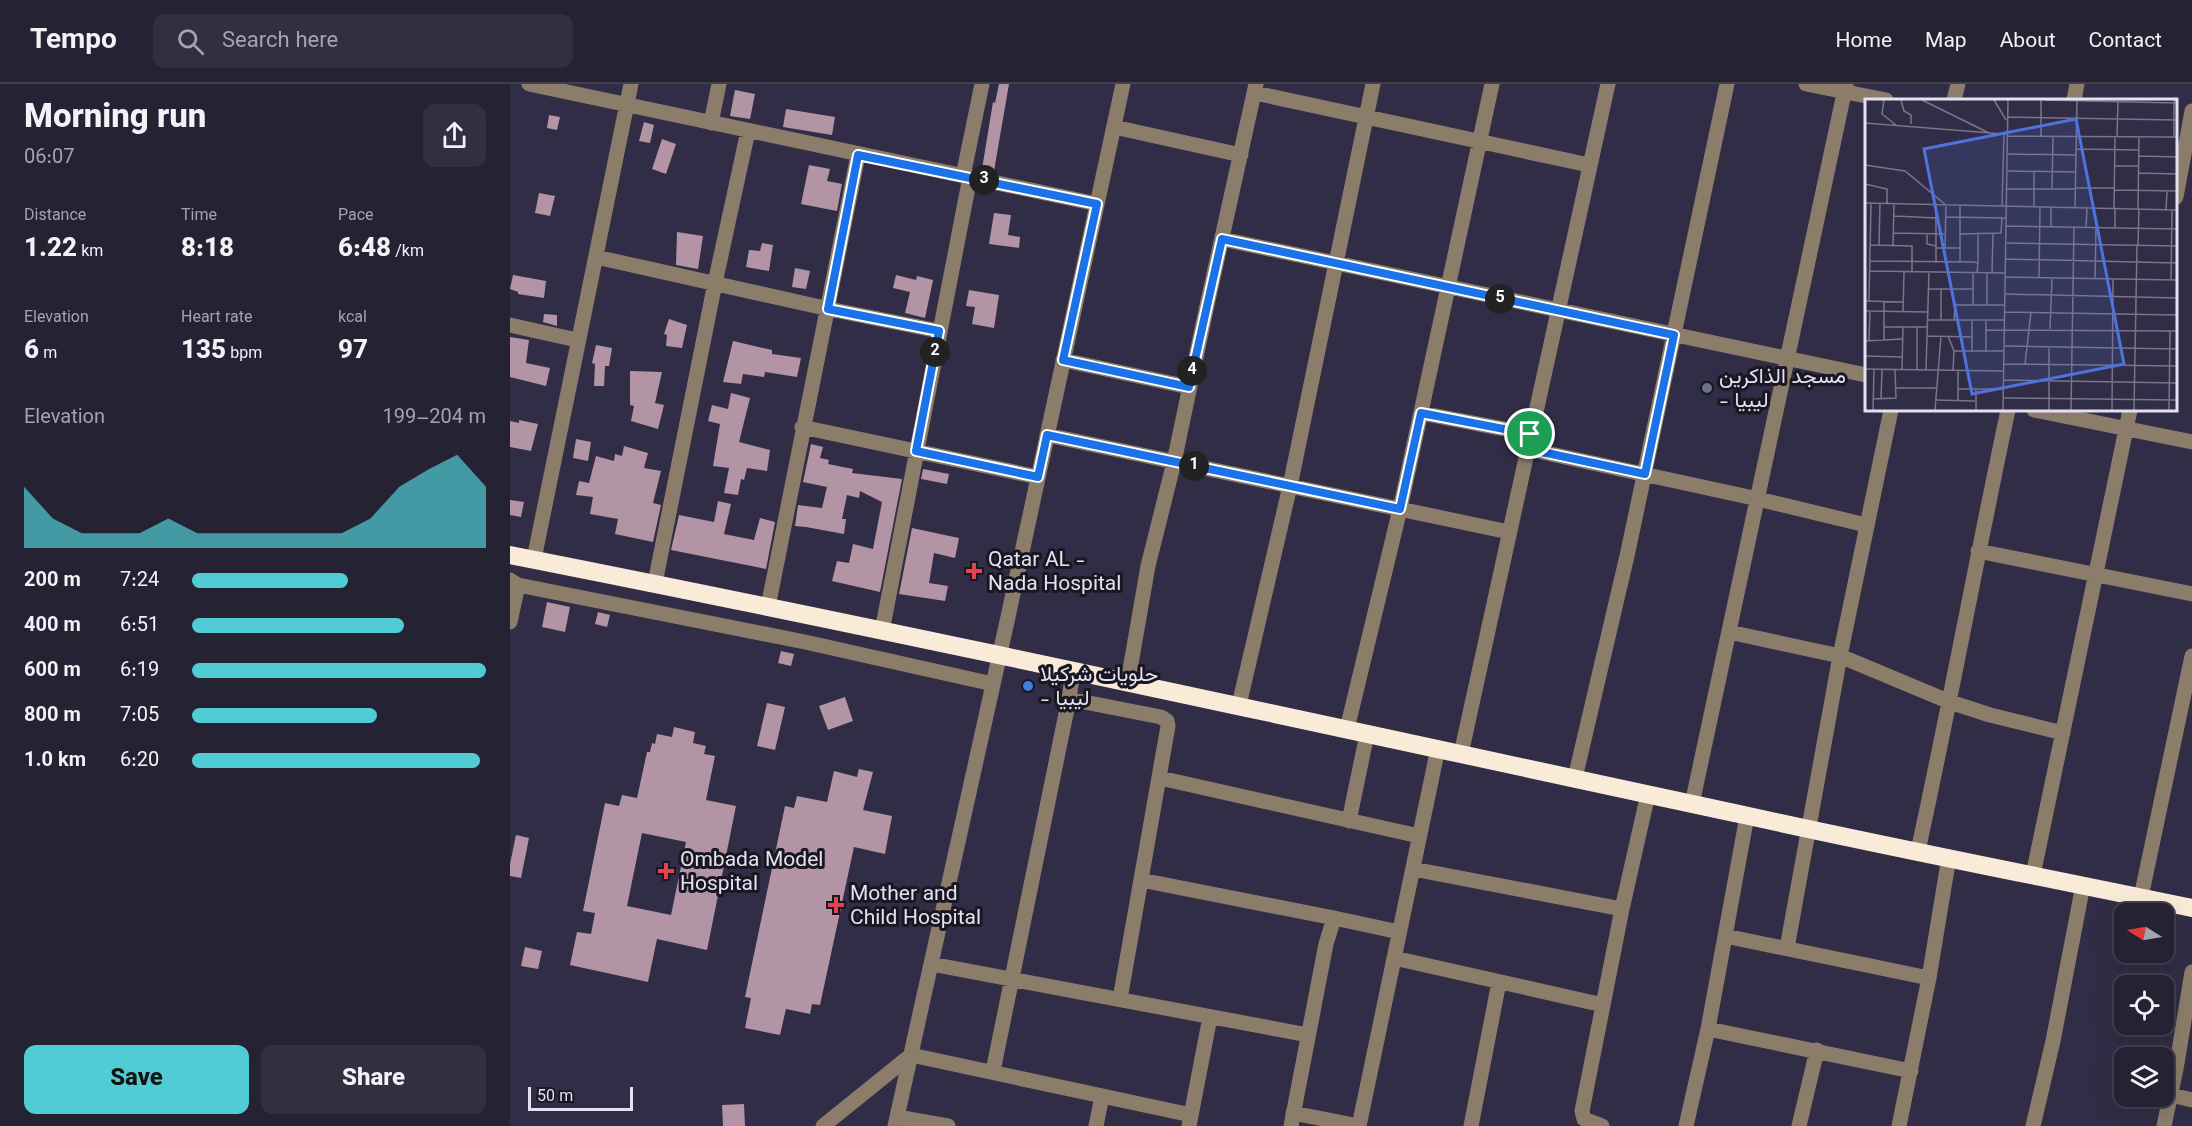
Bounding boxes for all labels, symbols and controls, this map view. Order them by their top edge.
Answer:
search box [153,14,573,68]
text: Tempo [30,19,117,63]
text: Search here [222,24,338,59]
icon: search [174,25,207,58]
text: Home [1836,25,1892,58]
text: Map [1925,25,1967,58]
text: About [2000,25,2056,58]
text: Contact [2089,25,2162,58]
text: Morning run [24,93,206,145]
inset map [1865,99,2177,411]
button: share [423,104,486,167]
text: 06:07 [24,142,74,174]
pin: 3 [969,165,999,195]
text: 3 [979,167,989,192]
text: Distance [24,204,86,229]
text: Time [181,204,217,229]
text: Pace [338,204,374,229]
text: 1.22 [24,229,77,270]
text: 8:18 [181,229,234,270]
text: 6:48 [338,229,391,270]
text: km [77,240,103,265]
text: /km [391,240,424,265]
pin: 5 [1485,284,1515,314]
text: 5 [1495,286,1505,311]
text: Elevation [24,306,89,331]
text: Heart rate [181,306,252,331]
text: kcal [338,306,367,331]
text: 6 [24,331,39,372]
text: 135 [181,331,226,372]
text: 97 [338,331,368,372]
pin: 2 [920,337,950,367]
text: 2 [930,339,940,364]
text: m [39,342,57,367]
text: bpm [226,342,262,367]
pin: 4 [1177,356,1207,386]
text: 4 [1187,358,1197,383]
place label: مسجد الذاكرين - ليبيا [1719,361,1846,418]
marker: مسجد الذاكرين - ليبيا [1700,381,1714,395]
text: Elevation [24,402,105,434]
text: 199–204 m [383,402,486,434]
pin [1504,408,1555,459]
icon: arrive [1513,417,1546,450]
pin: 1 [1179,451,1209,481]
text: 1 [1189,453,1199,478]
place label: Qatar AL - Nada Hospital [988,544,1121,601]
marker: Qatar AL - Nada Hospital [965,562,983,580]
text: 200 m [24,565,81,597]
text: 7:24 [120,565,159,597]
text: 400 m [24,610,81,642]
text: 6:51 [120,610,159,642]
text: 600 m [24,655,81,687]
text: 6:19 [120,655,159,687]
place label: حلويات شركيلا - ليبيا [1040,659,1158,716]
marker: حلويات شركيلا - ليبيا [1021,679,1035,693]
text: 800 m [24,700,81,732]
text: 7:05 [120,700,159,732]
text: 1.0 km [24,745,86,777]
text: 6:20 [120,745,159,777]
place label: Ombada Model Hospital [680,844,823,901]
marker: Ombada Model Hospital [657,862,675,880]
place label: Mother and Child Hospital [850,878,981,935]
marker: Mother and Child Hospital [827,896,845,914]
north arrow [2114,903,2174,963]
map controls [2114,903,2174,1107]
button: locate [2114,975,2174,1035]
button: Save [24,1045,249,1114]
button: Share [261,1045,486,1114]
button: layers [2114,1047,2174,1107]
scale bar [528,1084,633,1112]
text: 50 m [537,1085,573,1110]

